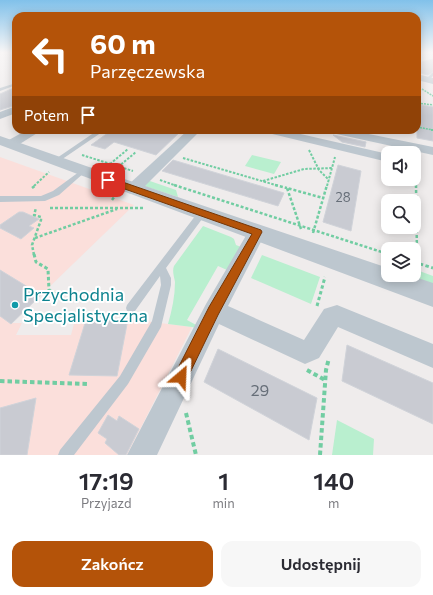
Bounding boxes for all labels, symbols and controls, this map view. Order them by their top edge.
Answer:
text: 60 m [90,26,156,60]
icon: left [24,28,76,80]
text: Parzęczewska [90,60,205,82]
icon: arrive [77,104,99,126]
text: Potem [24,106,69,124]
map controls [381,146,421,282]
button: sound [381,146,421,186]
pin [91,163,125,197]
icon: arrive [97,169,119,191]
house number: 28 [335,189,351,205]
button: search [381,194,421,234]
button: layers [381,242,421,282]
place label: Przychodnia Specjalistyczna [23,283,148,326]
marker: Przychodnia Specjalistyczna [10,300,20,310]
position arrow [160,356,202,398]
house number: 29 [251,380,269,399]
text: 17:19 [79,466,134,495]
text: 1 [218,466,229,495]
text: 140 [313,466,354,495]
text: Przyjazd [81,495,132,511]
text: min [212,495,235,511]
text: m [328,495,339,511]
button: Zakończ [12,541,213,587]
button: Udostępnij [221,541,421,587]

